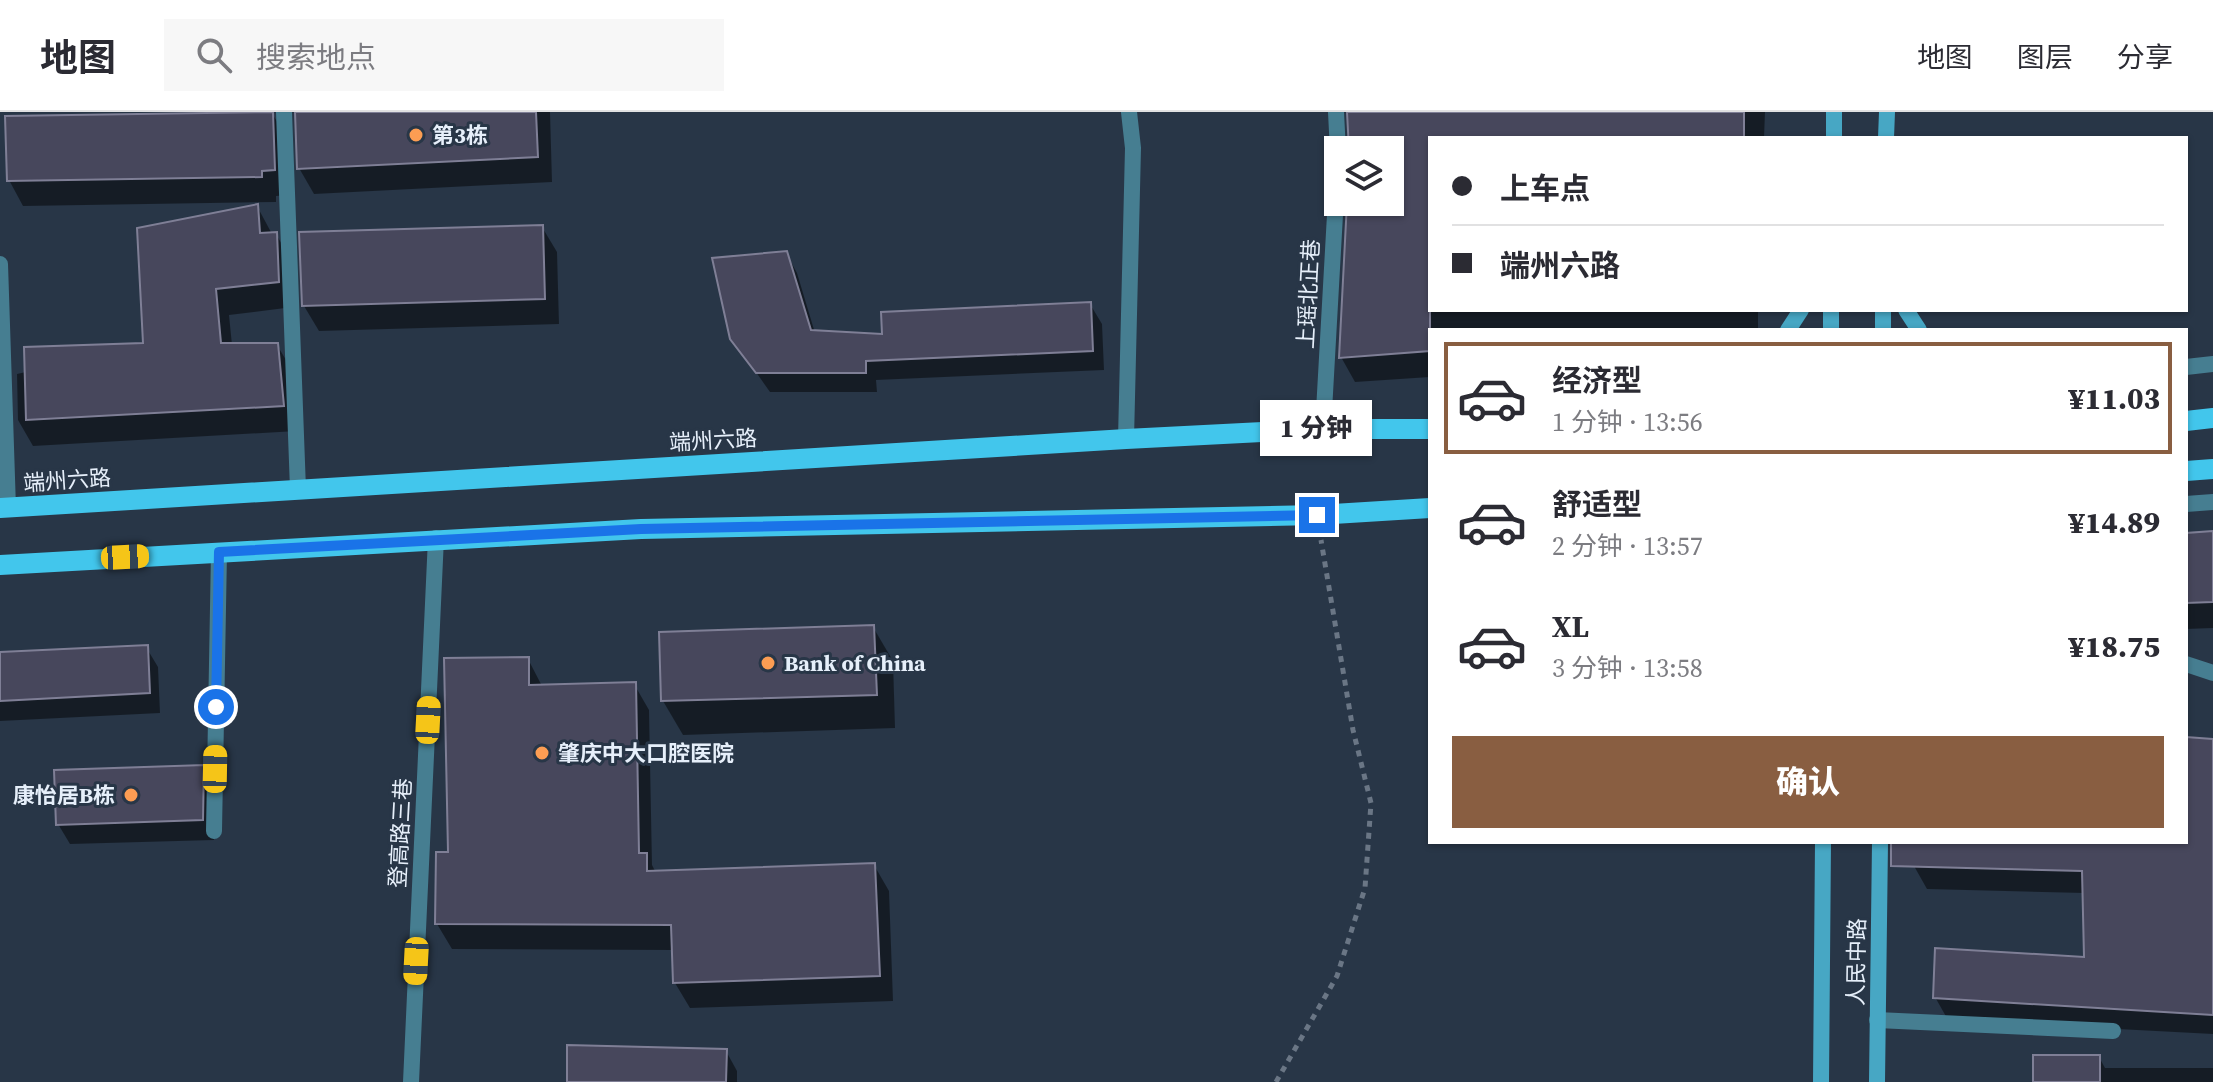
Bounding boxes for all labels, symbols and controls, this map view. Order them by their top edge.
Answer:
search box [164,19,724,91]
text: 地图 [40,32,116,84]
icon: search [192,33,236,77]
text: 搜索地点 [256,37,376,78]
text: 地图 [1917,38,1973,76]
text: 图层 [2017,38,2073,76]
text: 分享 [2117,38,2173,76]
place label: 第3栋 [432,120,488,150]
marker: 第3栋 [407,126,425,144]
map controls [1324,136,1404,216]
button: layers [1324,136,1404,216]
text: 上车点 [1500,168,1590,209]
street label: 上瑶北正巷 [1290,238,1326,350]
text: 端州六路 [1500,245,1620,286]
text: 经济型 [1552,360,1642,401]
icon: car [1456,362,1528,434]
text: ¥11.03 [2068,378,2160,419]
callout: 1 分钟 [1261,399,1373,455]
text: 1 分钟 · 13:56 [1552,404,1703,440]
text: 1 分钟 [1280,410,1352,446]
street label: 端州六路 [668,423,758,457]
street label: 端州六路 [22,462,112,498]
text: 舒适型 [1552,484,1642,525]
icon: car [1456,486,1528,558]
route end [1299,497,1335,533]
text: ¥14.89 [2068,502,2160,543]
text: 2 分钟 · 13:57 [1552,528,1703,564]
car [100,544,150,570]
text: XL [1552,606,1589,647]
icon: car [1456,610,1528,682]
text: ¥18.75 [2068,626,2160,667]
place label: Bank of China [784,648,926,678]
text: 3 分钟 · 13:58 [1552,650,1703,686]
marker: Bank of China [759,654,777,672]
route start [198,689,234,725]
car [415,695,441,745]
button: 确认 [1452,736,2164,828]
place label: 肇庆中大口腔医院 [558,738,734,768]
marker: 肇庆中大口腔医院 [533,744,551,762]
car [203,745,227,793]
street label: 登高路三巷 [382,777,418,889]
place label: 康怡居B栋 [13,780,115,810]
marker: 康怡居B栋 [122,786,140,804]
street label: 人民中路 [1840,918,1872,1006]
car [403,936,429,986]

